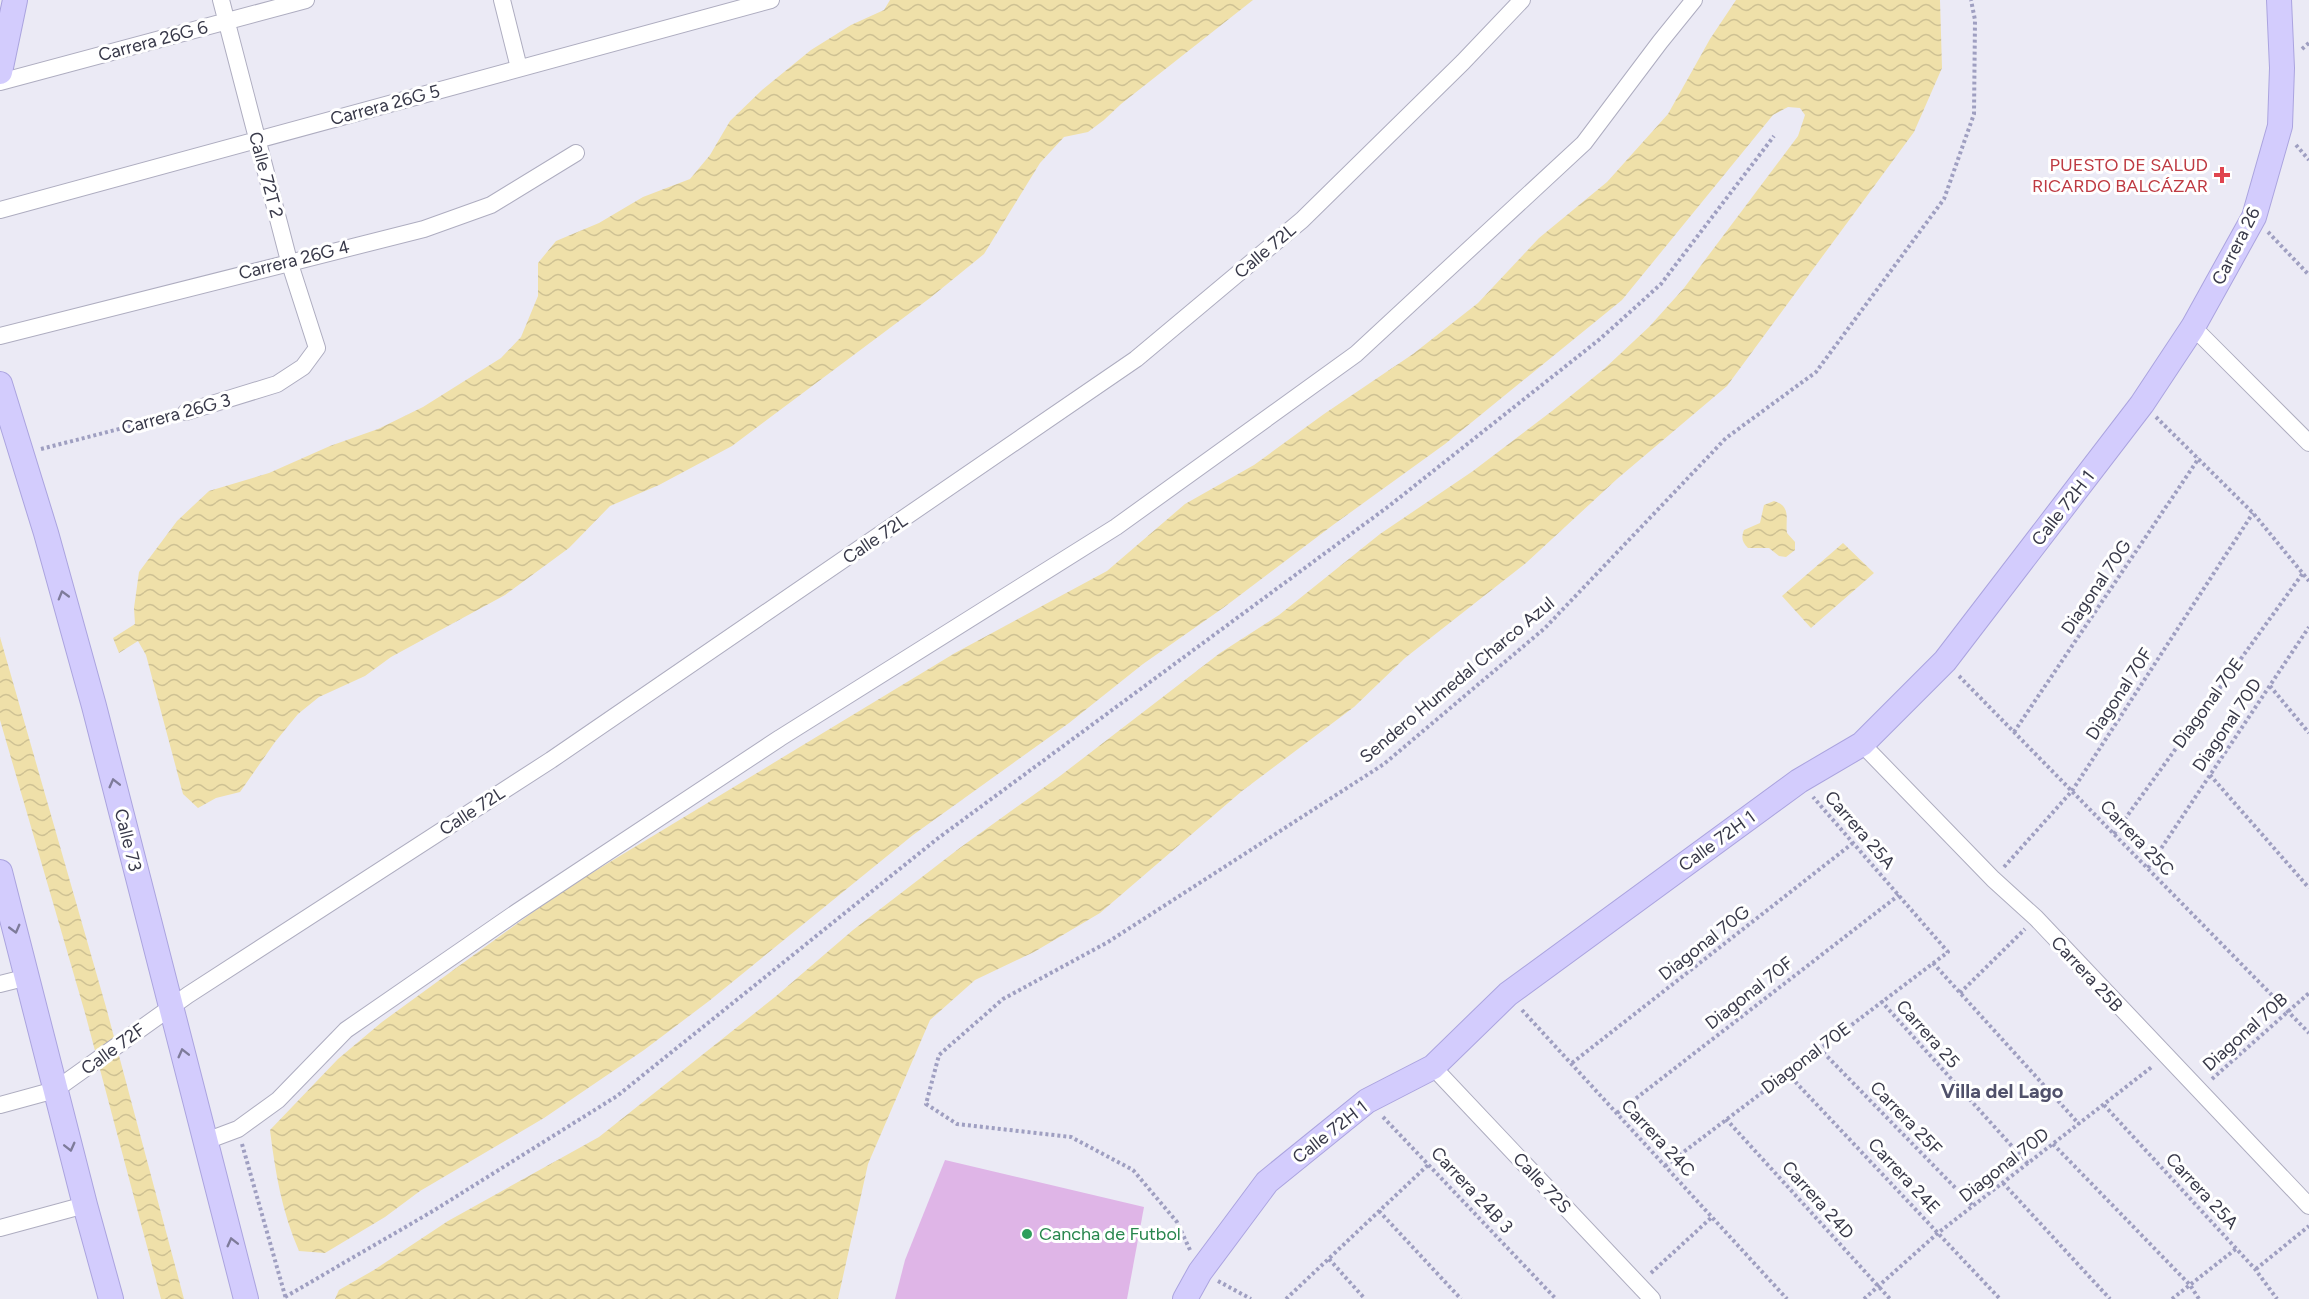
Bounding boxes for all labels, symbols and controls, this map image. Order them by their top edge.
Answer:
street label: Carrera 26G 6 [96,16,210,66]
street label: Carrera 26G 5 [328,80,442,130]
street label: Calle 72T 2 [244,129,288,221]
place label: PUESTO DE SALUD RICARDO BALCÁZAR [2032,154,2208,197]
marker: PUESTO DE SALUD RICARDO BALCÁZAR [2213,166,2231,184]
street label: Carrera 26 [2207,204,2265,288]
street label: Calle 72L [1230,219,1301,283]
street label: Carrera 26G 4 [236,236,352,284]
street label: Carrera 26G 3 [119,389,233,439]
street label: Calle 72H 1 [2027,466,2099,550]
street label: Calle 72L [838,509,912,569]
street label: Diagonal 70G [2056,535,2136,638]
one-way arrow [58,590,70,601]
street label: Sendero Humedal Charco Azul [1355,592,1559,768]
street label: Diagonal 70F [2081,644,2157,744]
street label: Diagonal 70E [2168,654,2248,752]
street label: Diagonal 70D [2188,674,2266,776]
one-way arrow [108,778,121,788]
street label: Calle 72L [435,781,509,840]
street label: Carrera 25A [1820,786,1900,874]
street label: Carrera 25C [2095,795,2179,881]
street label: Calle 73 [110,806,146,874]
street label: Calle 72H 1 [1674,806,1760,876]
street label: Diagonal 70G [1654,901,1754,985]
one-way arrow [8,923,20,934]
street label: Carrera 25B [2046,932,2128,1016]
street label: Diagonal 70F [1701,952,1797,1034]
street label: Diagonal 70B [2198,988,2292,1076]
street label: Carrera 25 [1892,995,1964,1073]
street label: Diagonal 70E [1757,1017,1855,1099]
street label: Calle 72F [77,1018,150,1080]
one-way arrow [178,1049,190,1059]
street label: Carrera 25F [1865,1077,1947,1160]
district label: Villa del Lago [1941,1079,2064,1103]
street label: Carrera 24C [1617,1095,1700,1181]
street label: Calle 72H 1 [1288,1096,1372,1168]
street label: Diagonal 70D [1955,1123,2053,1207]
street label: Carrera 24E [1863,1133,1945,1219]
one-way arrow [62,1142,75,1152]
street label: Carrera 24B 3 [1426,1142,1518,1238]
street label: Calle 72S [1508,1148,1576,1218]
street label: Carrera 25A [2161,1148,2243,1234]
street label: Carrera 24D [1777,1156,1859,1244]
place label: Cancha de Futbol [1039,1223,1181,1245]
marker: Cancha de Futbol [1020,1227,1034,1241]
one-way arrow [226,1237,239,1247]

